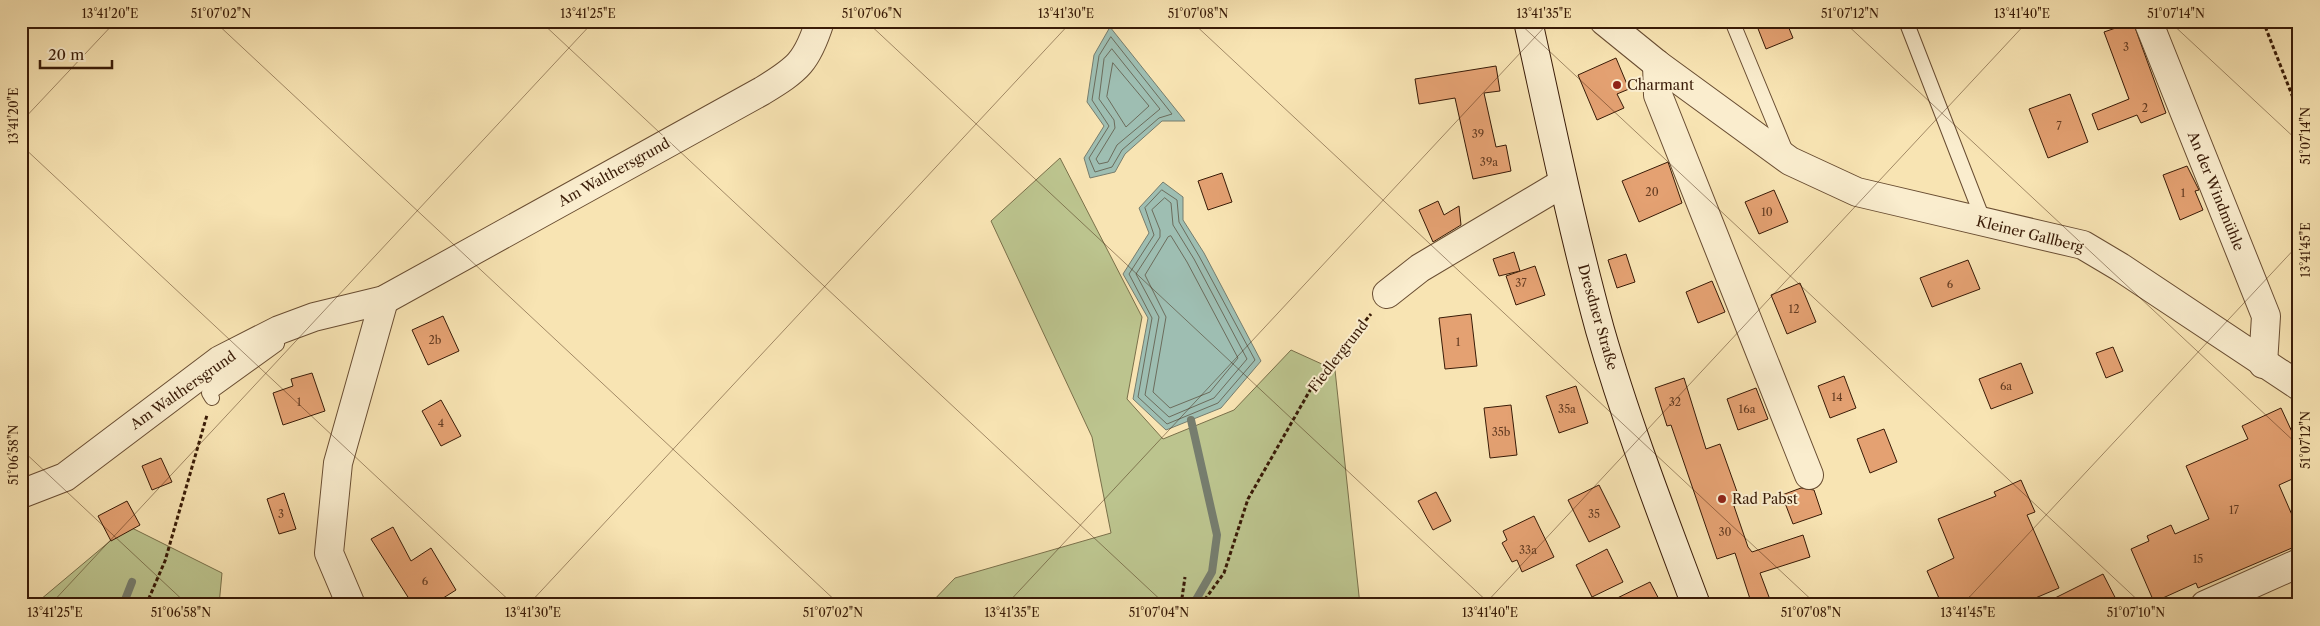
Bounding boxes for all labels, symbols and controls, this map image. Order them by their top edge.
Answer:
text: 13°41'20"E [82,6,138,21]
text: 51°07'02"N [191,6,251,21]
text: 13°41'25"E [560,6,616,21]
text: 51°07'06"N [842,6,902,21]
text: 13°41'30"E [1038,6,1094,21]
text: 51°07'08"N [1168,6,1228,21]
text: 13°41'35"E [1516,6,1572,21]
text: 51°07'12"N [1821,6,1879,21]
text: 13°41'40"E [1994,6,2050,21]
text: 51°07'14"N [2147,6,2205,21]
scale bar [40,38,112,70]
house number: 3 [2123,40,2129,54]
text: 20 m [48,45,84,64]
place label: Charmant [1627,76,1694,94]
marker: Charmant [1611,79,1623,91]
text: 13°41'20"E [6,88,21,144]
house number: 2 [2142,101,2148,115]
text: 51°07'14"N [2298,107,2313,165]
house number: 7 [2056,119,2062,133]
house number: 39 [1472,127,1484,141]
street label: An der Windmühle [2183,128,2248,253]
street label: Am Walthersgrund [554,134,673,211]
house number: 39a [1480,155,1498,169]
house number: 20 [1645,185,1659,199]
house number: 1 [2181,186,2186,200]
house number: 10 [1761,205,1773,219]
street label: Kleiner Gallberg [1975,212,2086,256]
text: 13°41'45"E [2298,223,2313,277]
street label: Dresdner Straße [1574,262,1622,372]
house number: 37 [1515,276,1527,290]
house number: 6 [1947,277,1954,291]
house number: 12 [1789,302,1799,316]
street label: Fiedlergrund [1304,316,1372,396]
house number: 2b [429,333,442,347]
house number: 1 [1456,335,1461,349]
street label: Am Walthersgrund [126,347,240,434]
house number: 6a [2000,379,2012,393]
house number: 14 [1832,390,1842,404]
house number: 1 [297,395,302,409]
house number: 32 [1669,395,1681,409]
house number: 35a [1558,402,1576,416]
house number: 16a [1739,402,1756,416]
text: 51°07'12"N [2298,411,2313,469]
house number: 4 [438,416,444,430]
text: 51°06'58"N [6,425,21,485]
house number: 35b [1492,425,1511,439]
place label: Rad Pabst [1732,490,1798,508]
marker: Rad Pabst [1716,493,1728,505]
house number: 17 [2229,503,2240,517]
house number: 3 [278,507,284,521]
house number: 35 [1588,507,1600,521]
house number: 30 [1718,525,1732,539]
house number: 33a [1519,543,1537,557]
house number: 15 [2193,552,2203,566]
house number: 6 [422,574,429,588]
text: 13°41'25"E [27,605,83,620]
text: 51°06'58"N [151,605,211,620]
text: 13°41'30"E [505,605,561,620]
text: 51°07'02"N [803,605,863,620]
text: 13°41'35"E [984,605,1040,620]
text: 51°07'04"N [1129,605,1189,620]
text: 13°41'40"E [1462,605,1518,620]
text: 51°07'08"N [1781,605,1841,620]
text: 13°41'45"E [1941,605,1995,620]
text: 51°07'10"N [2107,605,2165,620]

